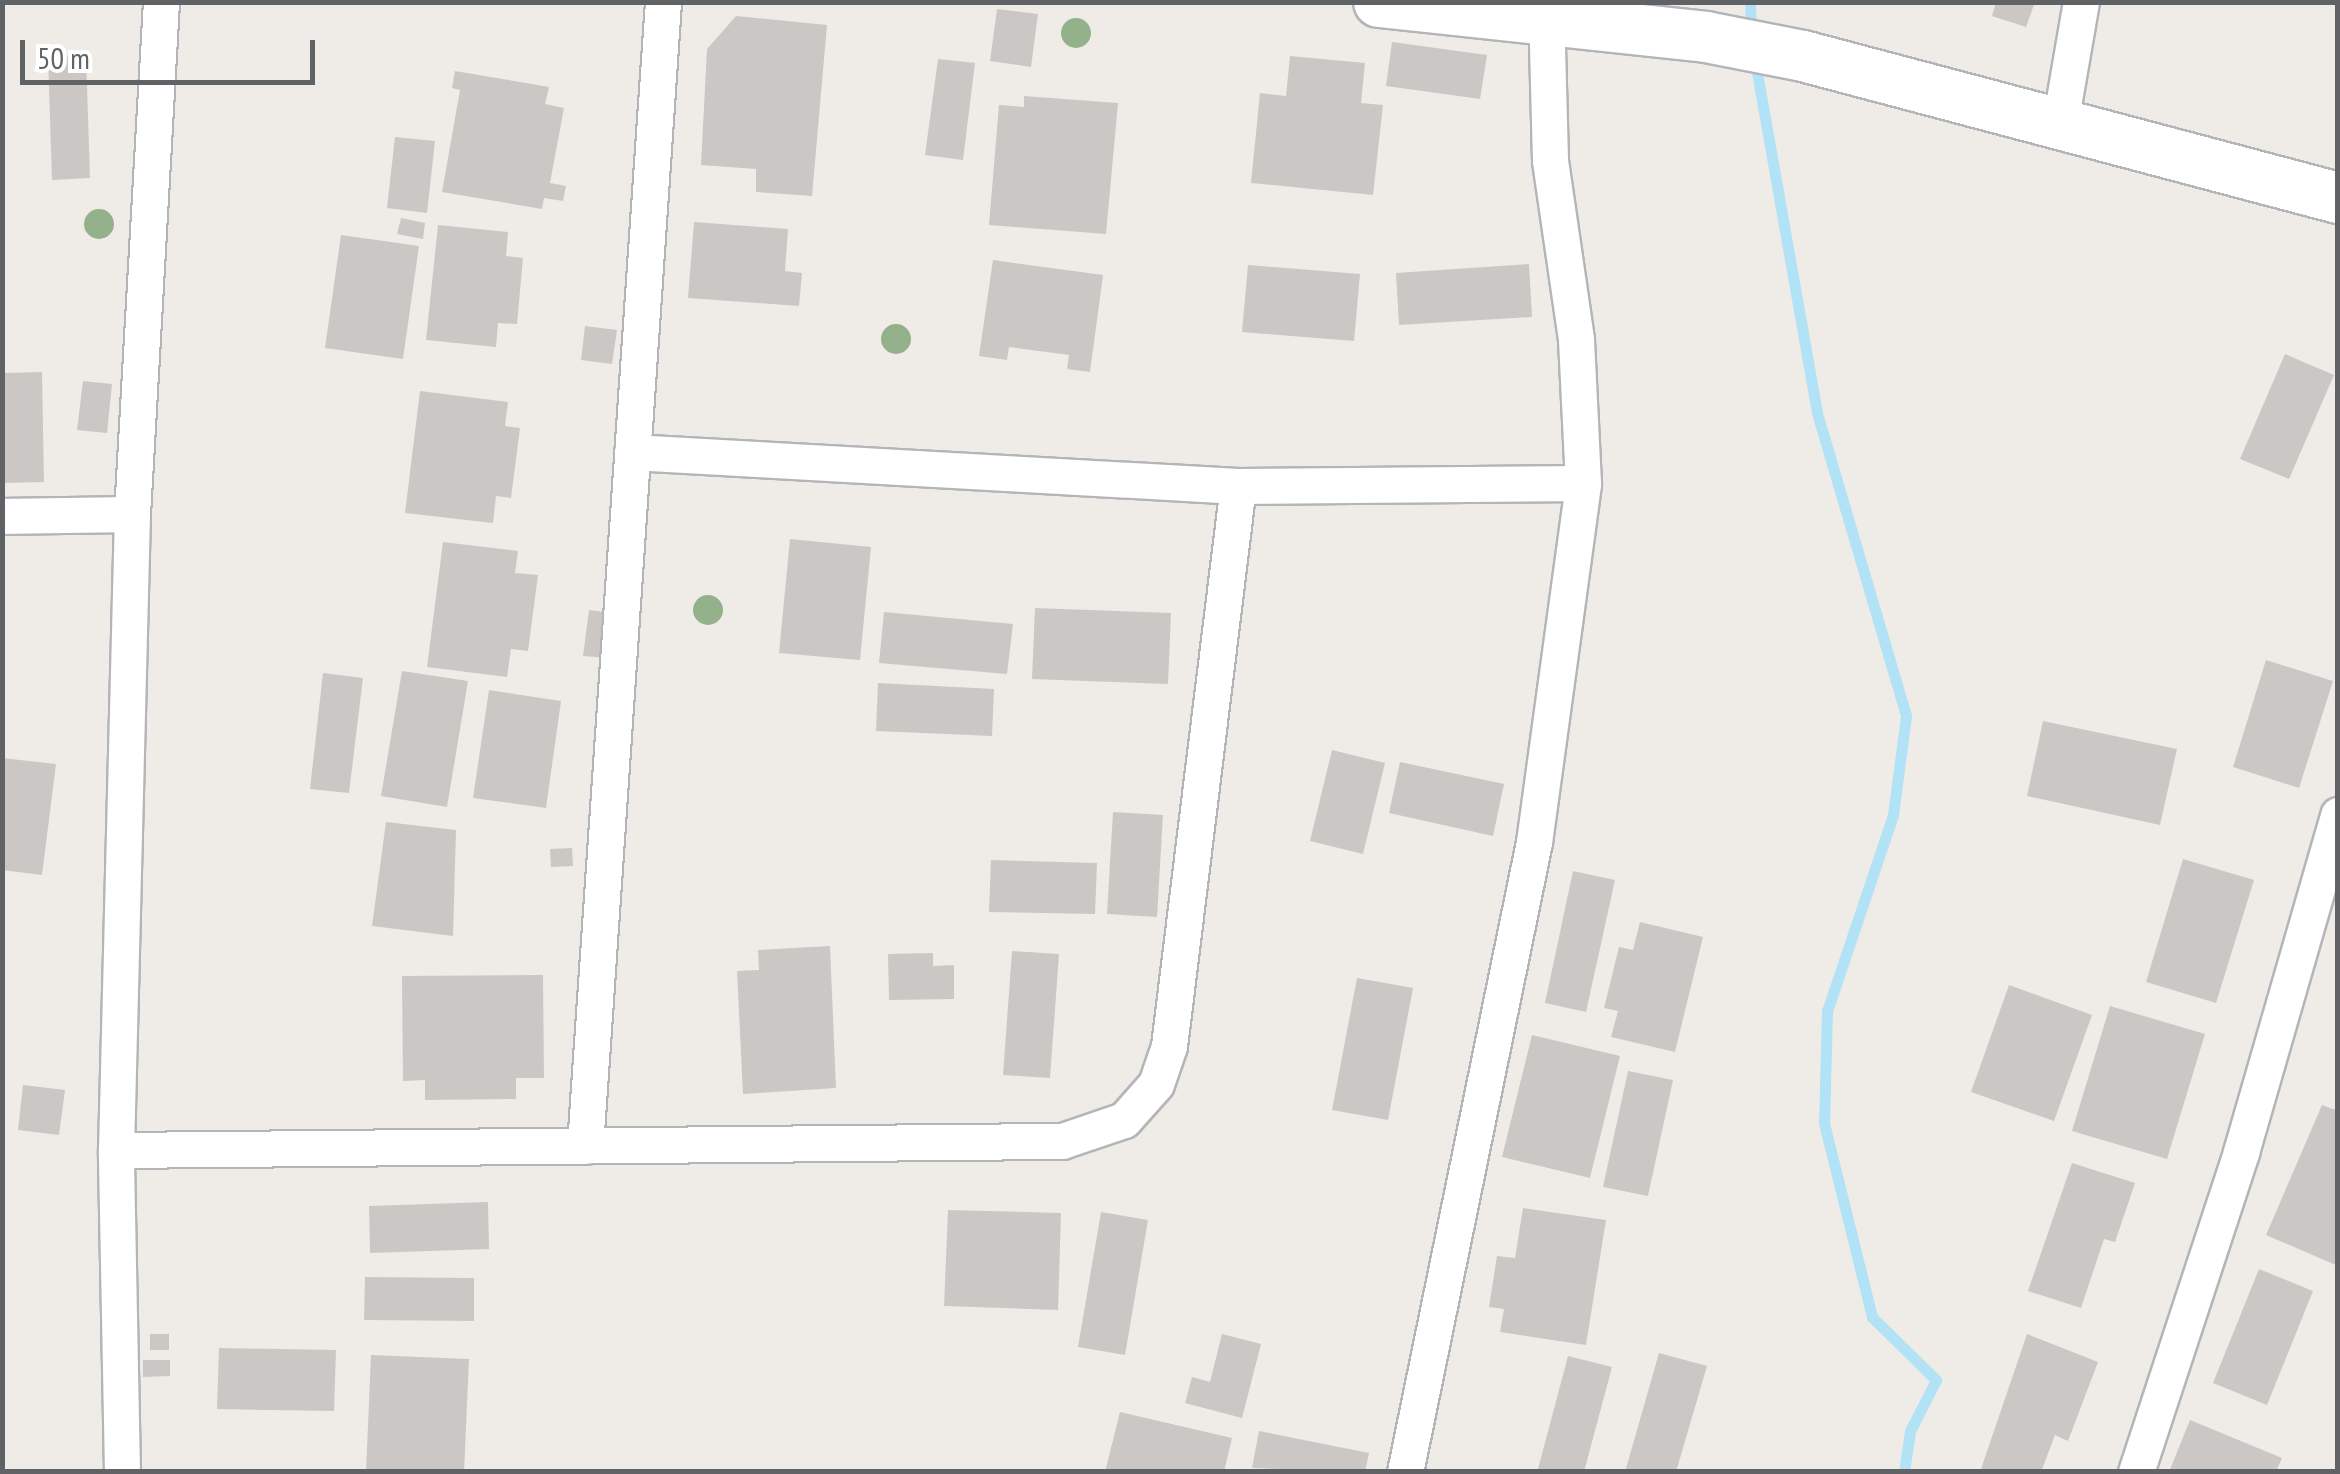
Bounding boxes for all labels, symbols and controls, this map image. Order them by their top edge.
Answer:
scale bar [25,20,320,82]
text: 50 m [37,38,90,77]

